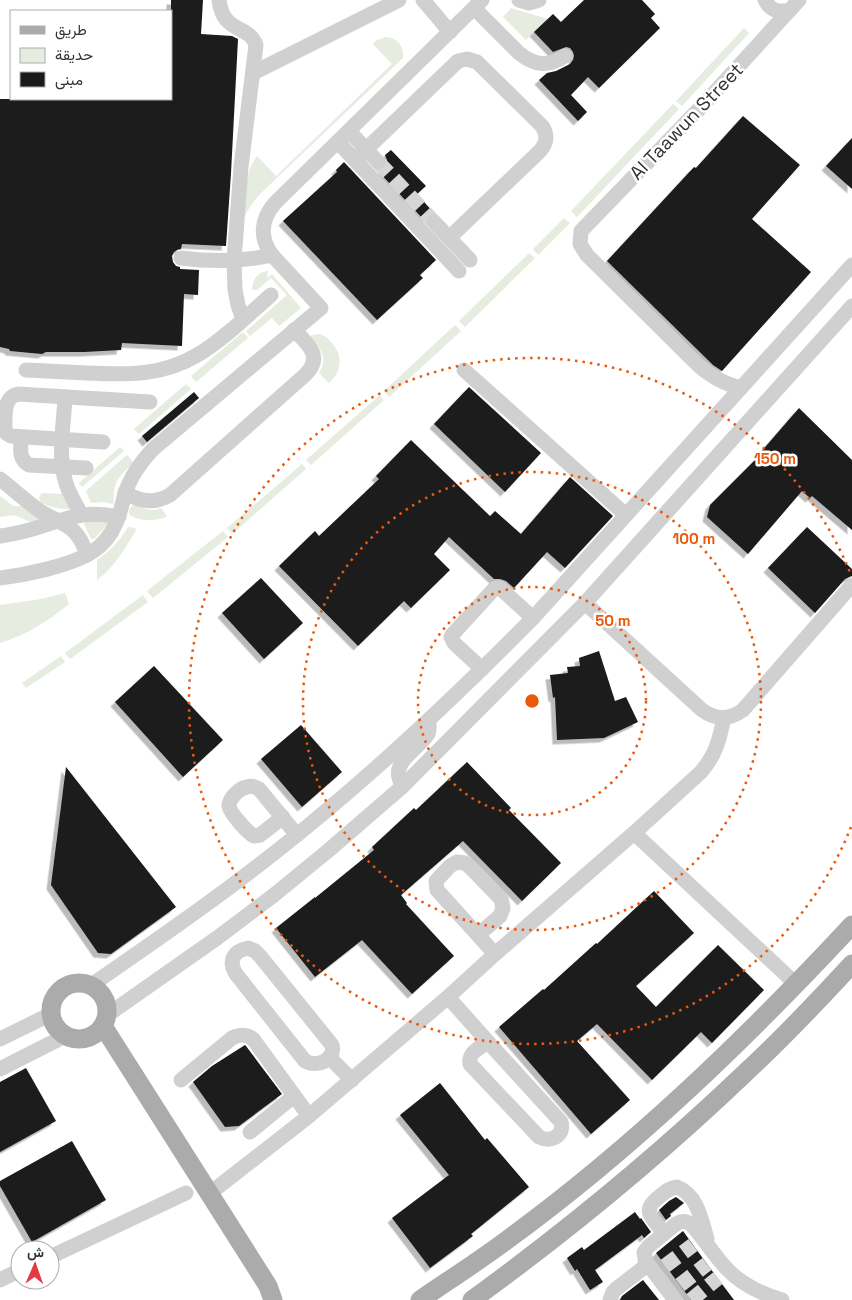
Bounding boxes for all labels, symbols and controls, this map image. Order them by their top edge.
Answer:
legend [10,10,172,100]
text: طريق [55,20,87,40]
text: حديقة [55,45,93,64]
street label: Al Taawun Street [624,57,749,185]
text: مبنى [55,70,83,90]
text: 150 m [754,449,796,468]
text: 100 m [673,529,715,548]
text: 50 m [595,611,631,630]
centre of rings [523,692,541,710]
north arrow [10,1240,60,1290]
text: ش [27,1243,44,1261]

